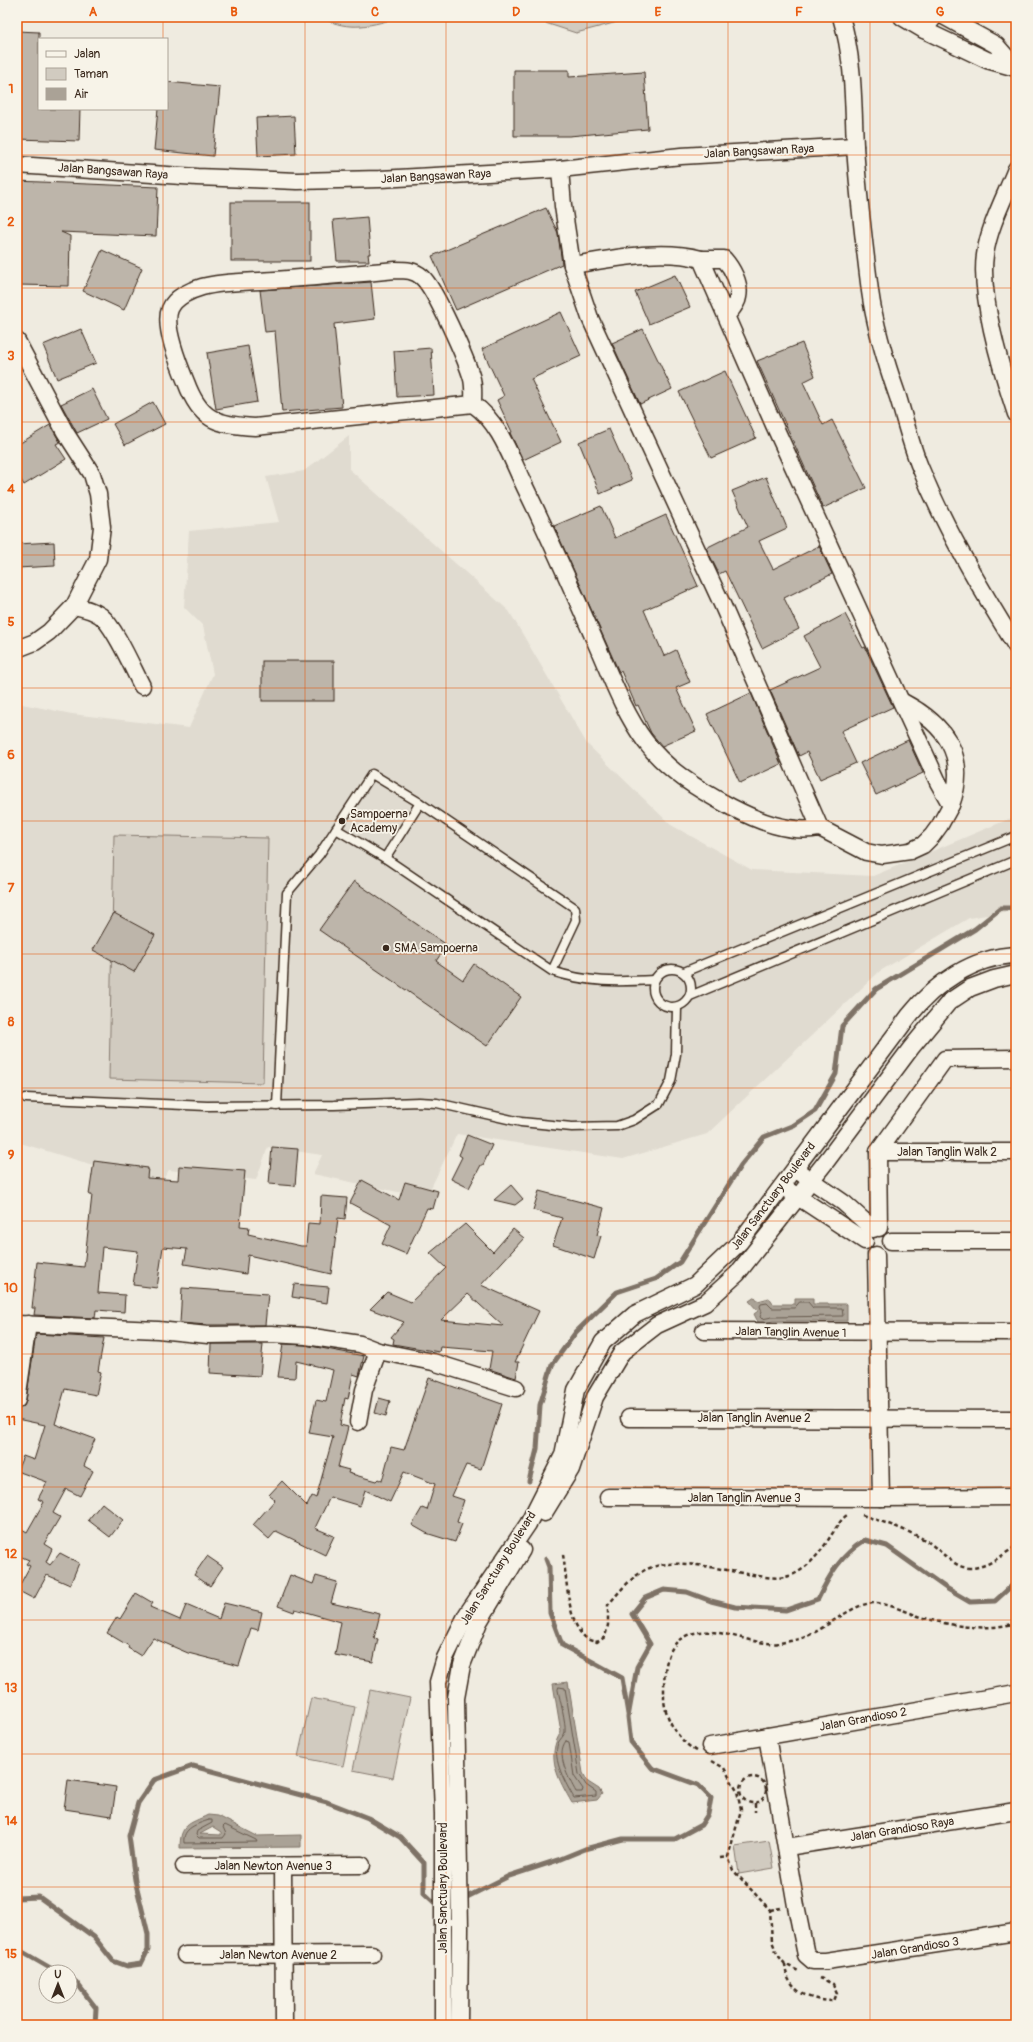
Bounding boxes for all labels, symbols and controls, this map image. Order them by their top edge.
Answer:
text: A [89,4,98,20]
text: B [230,4,238,20]
text: C [371,4,379,20]
text: D [512,4,520,20]
text: E [655,4,662,20]
text: F [795,4,803,20]
text: G [936,4,945,20]
legend [38,38,168,110]
text: Jalan [74,47,100,62]
text: Taman [74,67,108,82]
text: 1 [8,81,14,97]
text: Air [74,87,89,102]
street label: Jalan Bangsawan Raya [703,141,815,162]
street label: Jalan Bangsawan Raya [57,160,169,183]
street label: Jalan Bangsawan Raya [380,166,492,187]
text: 2 [7,214,15,230]
text: 3 [7,348,15,364]
text: 4 [7,481,15,497]
text: 5 [7,614,15,630]
text: 6 [7,747,15,763]
place label: Sampoerna Academy [350,807,408,836]
marker: Sampoerna Academy [337,816,347,826]
text: 7 [8,880,15,896]
place label: SMA Sampoerna [394,941,478,956]
marker: SMA Sampoerna [381,943,391,953]
text: 8 [8,1014,15,1030]
street label: Jalan Sanctuary Boulevard [728,1139,819,1253]
street label: Jalan Tanglin Walk 2 [897,1145,997,1160]
text: 9 [8,1147,15,1163]
text: 10 [4,1280,18,1296]
street label: Jalan Tanglin Avenue 1 [735,1324,847,1341]
street label: Jalan Tanglin Avenue 2 [697,1411,811,1426]
text: 11 [6,1413,16,1429]
street label: Jalan Tanglin Avenue 3 [687,1491,801,1506]
street label: Jalan Sanctuary Boulevard [457,1509,540,1628]
text: 12 [5,1546,17,1562]
text: 13 [5,1680,17,1696]
street label: Jalan Grandioso 2 [818,1704,908,1735]
text: 14 [5,1813,18,1829]
street label: Jalan Grandioso Raya [849,1814,956,1845]
street label: Jalan Sanctuary Boulevard [436,1822,451,1954]
street label: Jalan Newton Avenue 3 [214,1859,332,1874]
street label: Jalan Grandioso 3 [870,1934,960,1963]
text: 15 [5,1946,17,1962]
street label: Jalan Newton Avenue 2 [219,1948,337,1963]
north arrow [38,1964,78,2004]
text: U [54,1968,62,1981]

